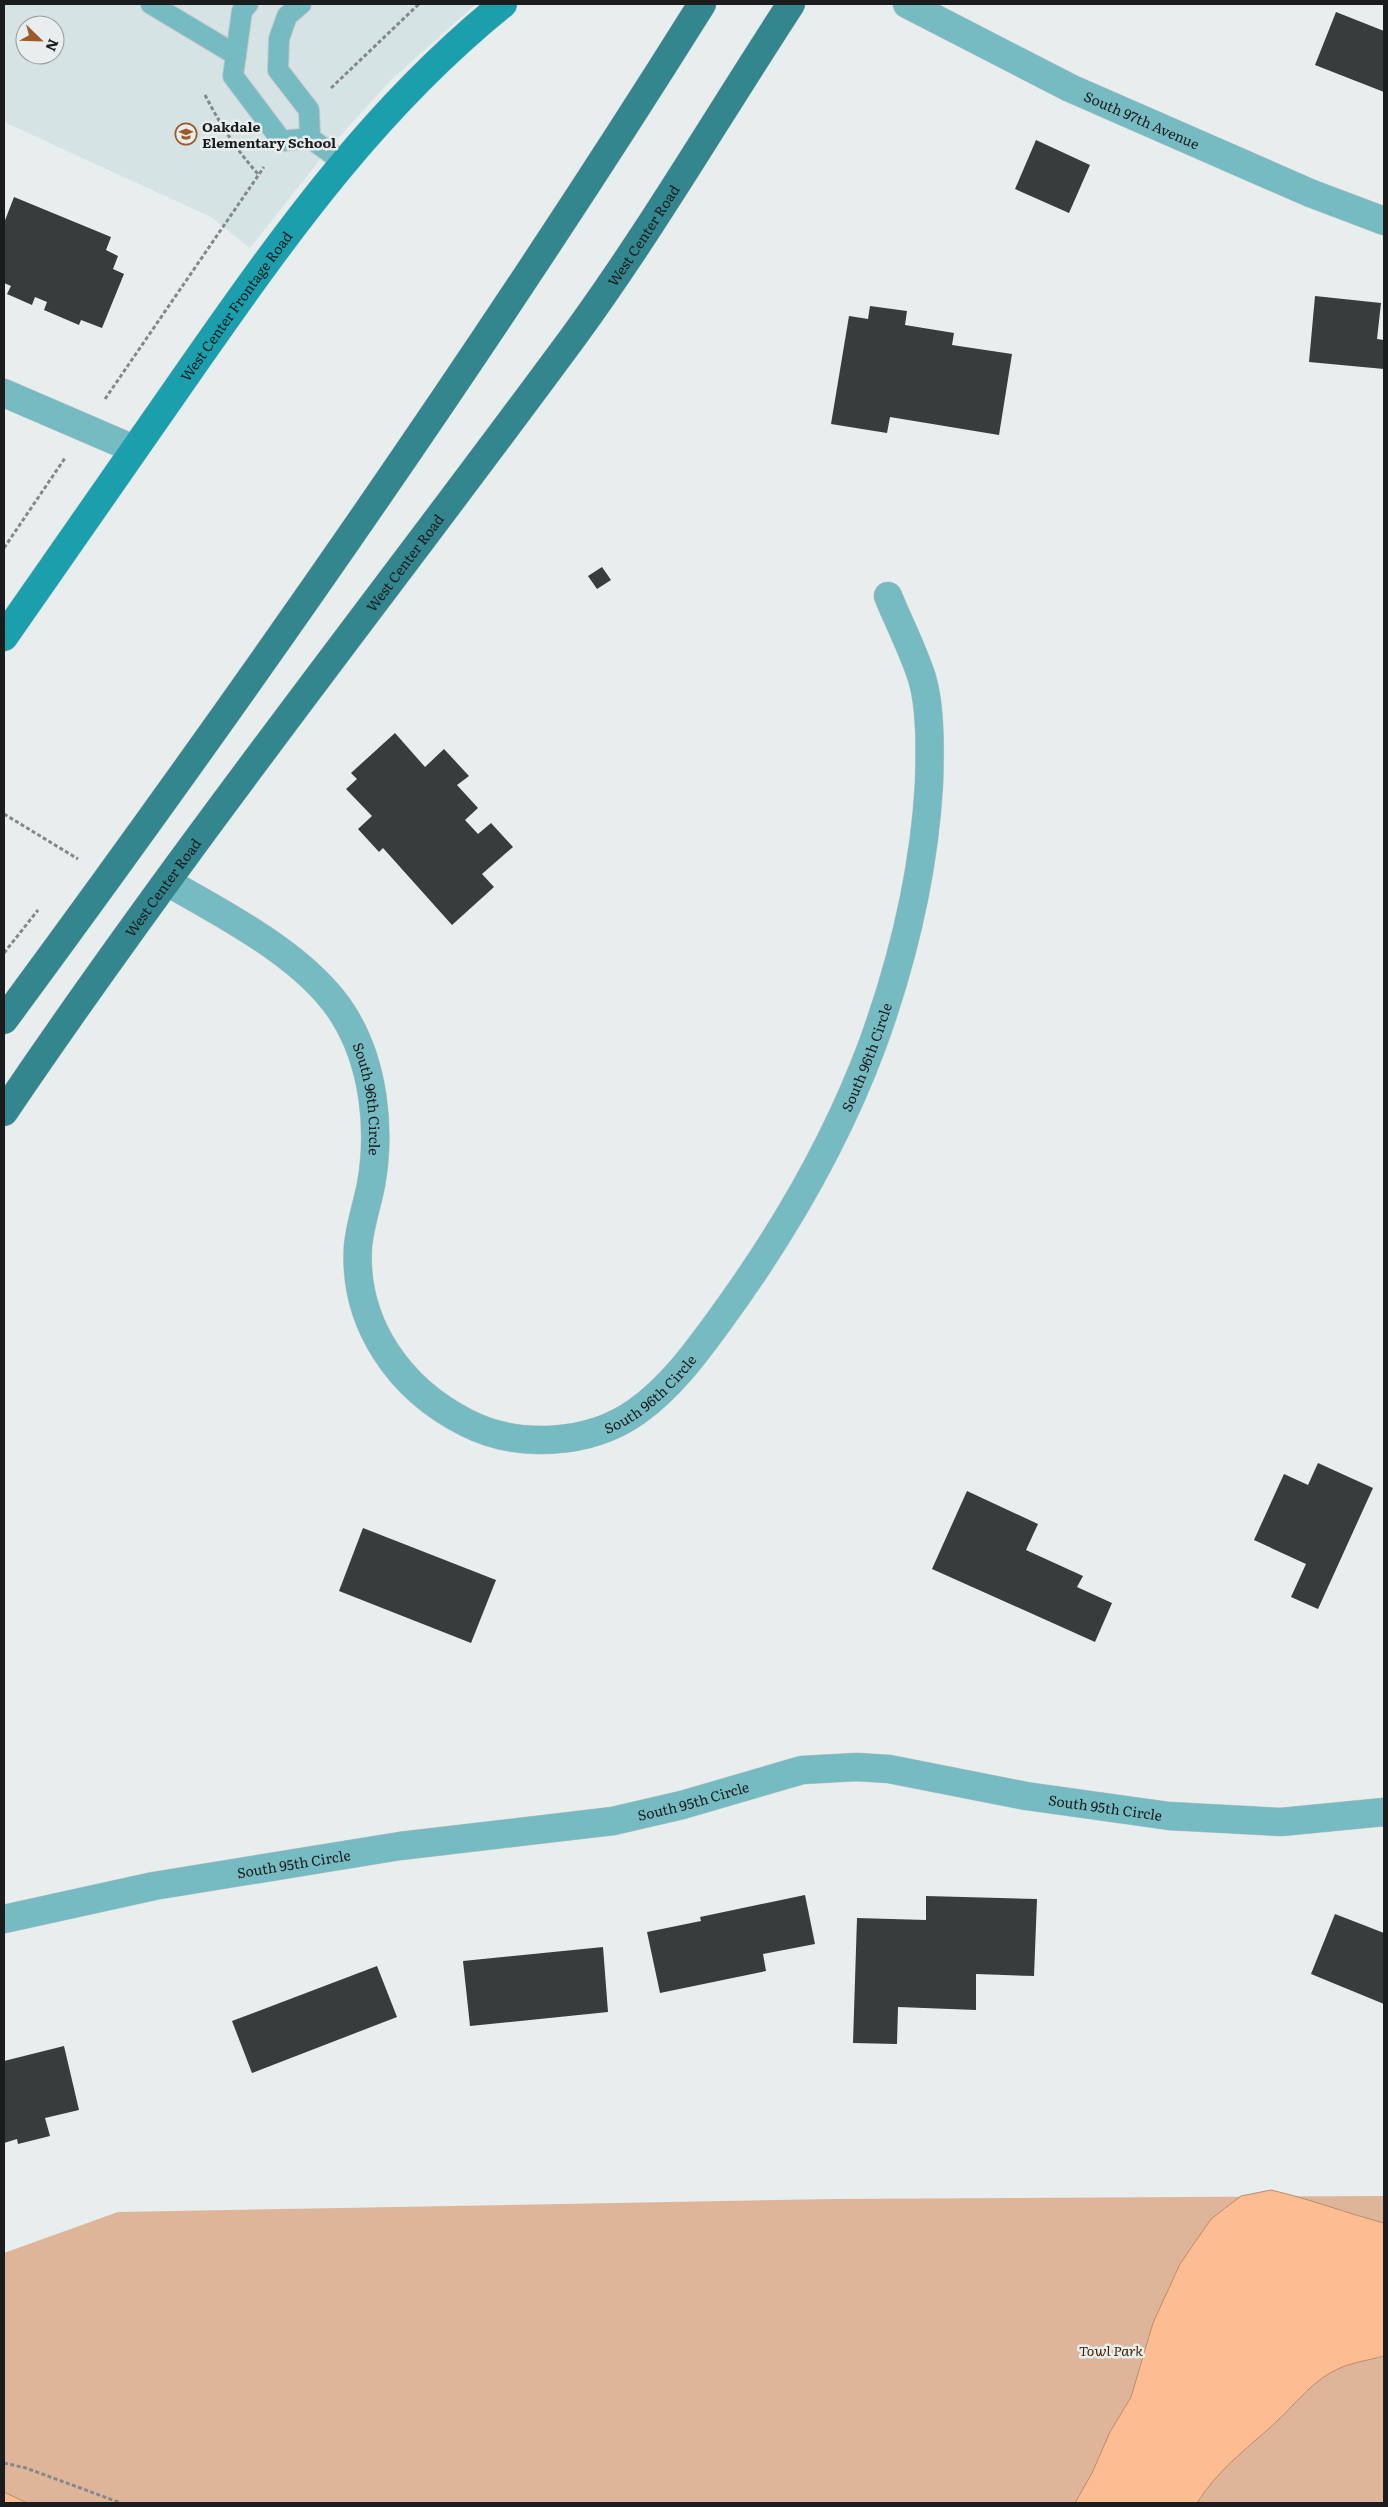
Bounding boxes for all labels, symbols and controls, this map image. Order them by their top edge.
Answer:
north arrow [15,15,65,65]
text: N [41,36,64,55]
street label: South 97th Avenue [1081,86,1203,154]
place label: Oakdale Elementary School [202,116,336,152]
school or university icon: Oakdale Elementary School [174,122,198,146]
street label: West Center Road [602,180,684,290]
street label: West Center Frontage Road [175,227,297,385]
street label: West Center Road [361,509,448,616]
street label: West Center Road [120,833,205,941]
street label: South 96th Circle [836,1000,896,1115]
street label: South 96th Circle [348,1039,385,1156]
street label: South 96th Circle [601,1350,700,1438]
street label: South 95th Circle [635,1776,751,1825]
street label: South 95th Circle [1047,1789,1163,1825]
street label: South 95th Circle [235,1844,352,1882]
park label: Towl Park [1079,2340,1143,2360]

